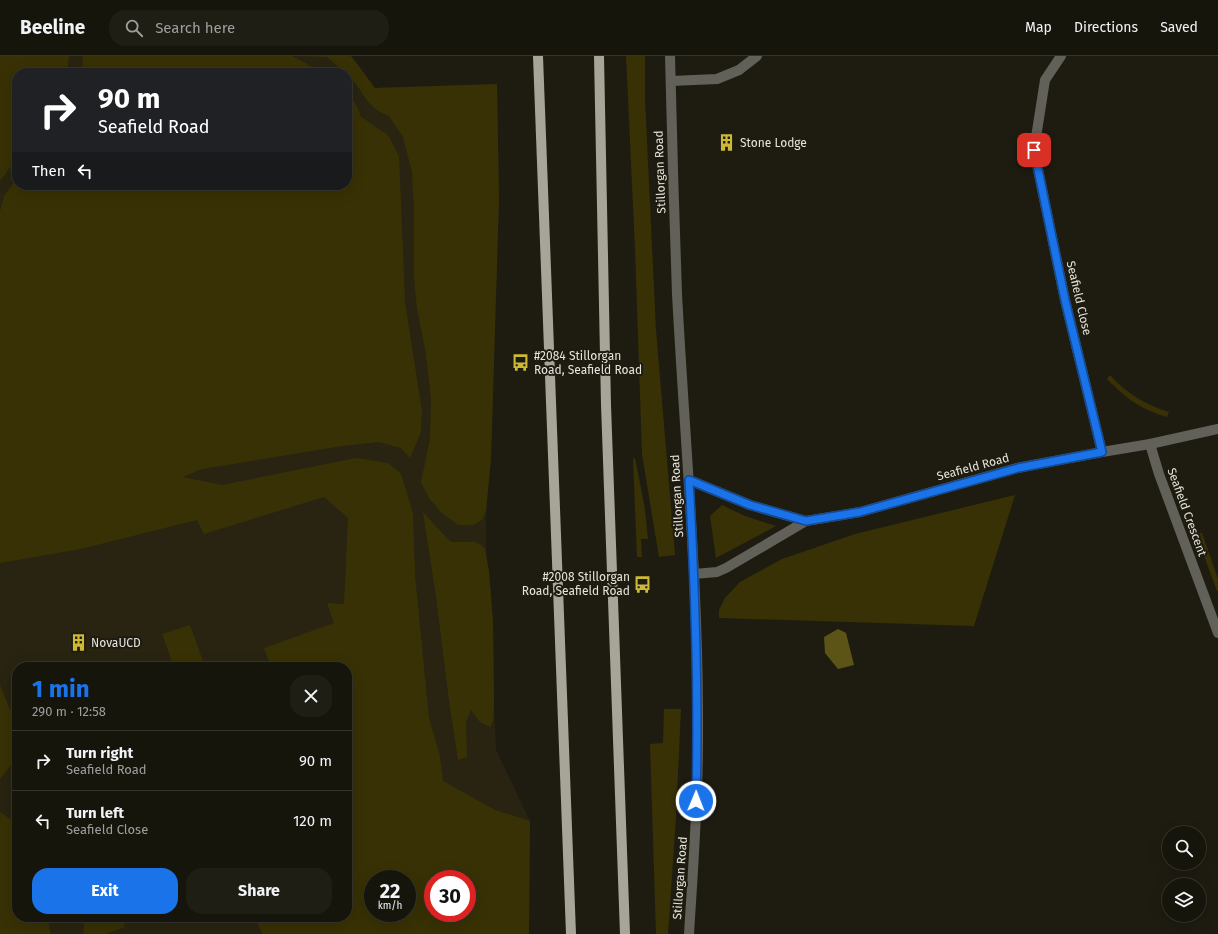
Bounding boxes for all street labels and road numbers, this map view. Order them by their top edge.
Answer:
street label: Stillorgan Road [652,130,668,214]
street label: Seafield Close [1064,259,1094,337]
street label: Seafield Road [935,451,1011,483]
street label: Stillorgan Road [668,454,686,538]
street label: Seafield Crescent [1164,466,1210,559]
street label: Stillorgan Road [670,836,690,920]

